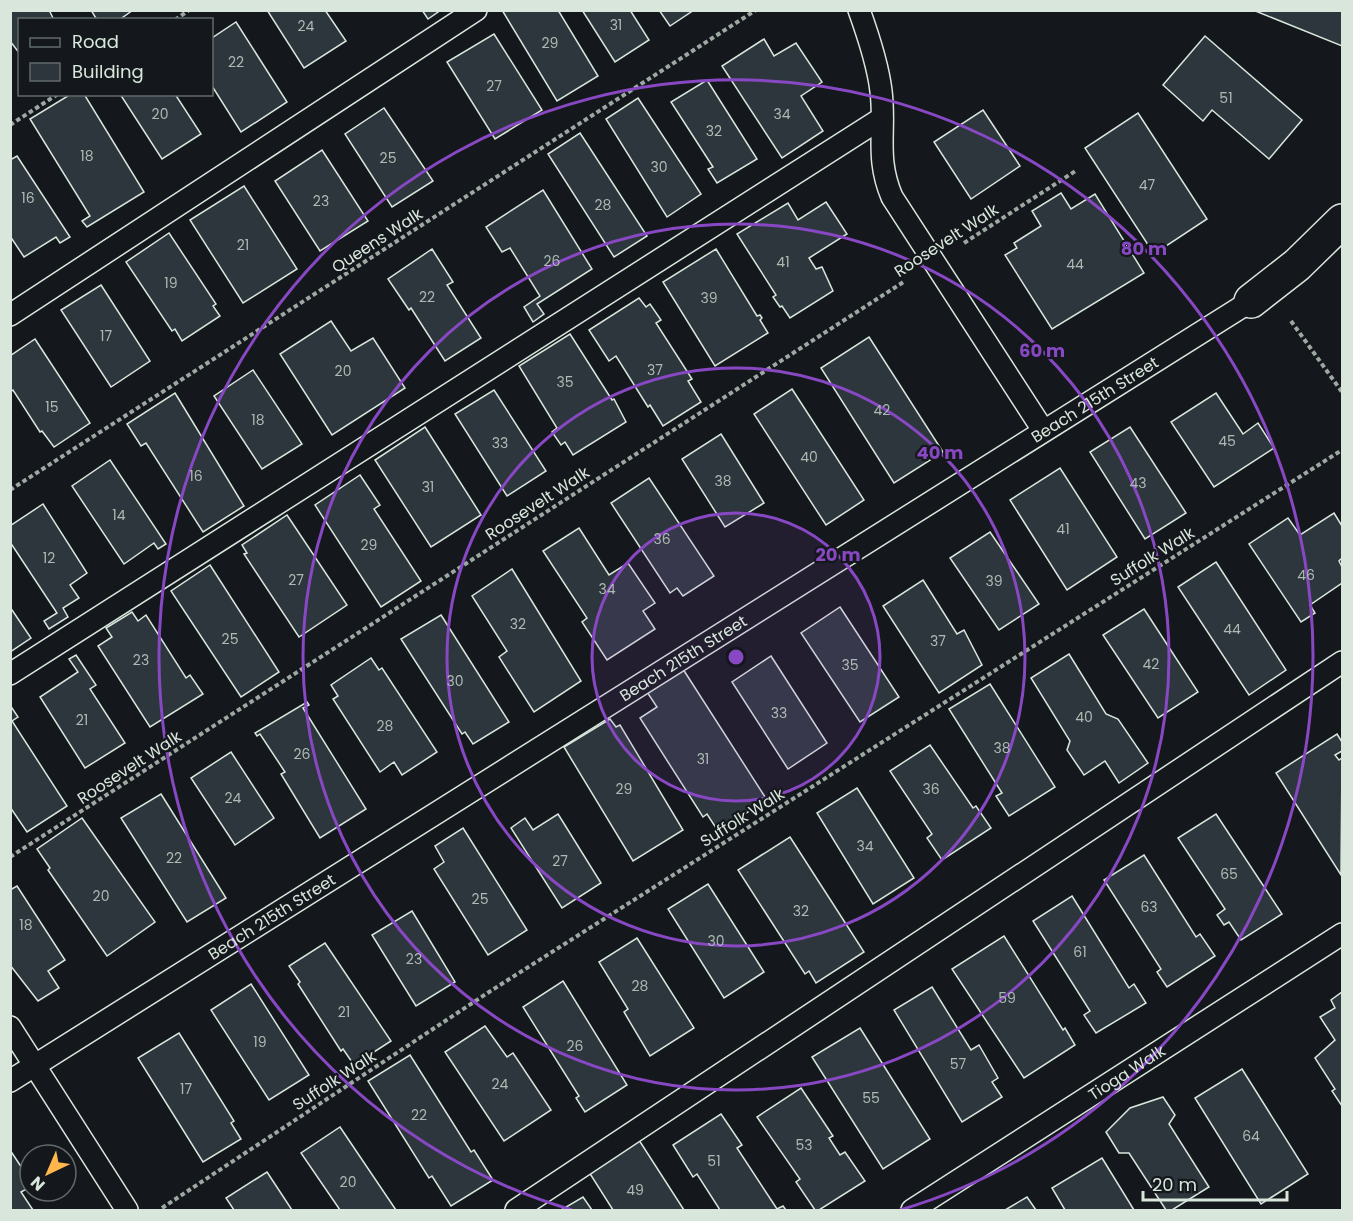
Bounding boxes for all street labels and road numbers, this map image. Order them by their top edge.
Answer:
street label: Roosevelt Walk [890,198,1003,283]
street label: Queens Walk [327,202,428,278]
street label: Beach 215th Street [1027,351,1163,448]
street label: Roosevelt Walk [481,461,594,546]
street label: Suffolk Walk [1106,521,1199,591]
street label: Beach 215th Street [615,610,752,707]
street label: Roosevelt Walk [73,725,186,810]
street label: Suffolk Walk [696,782,789,852]
street label: Beach 215th Street [204,868,340,966]
street label: Tioga Walk [1084,1039,1170,1106]
street label: Suffolk Walk [288,1044,381,1116]

